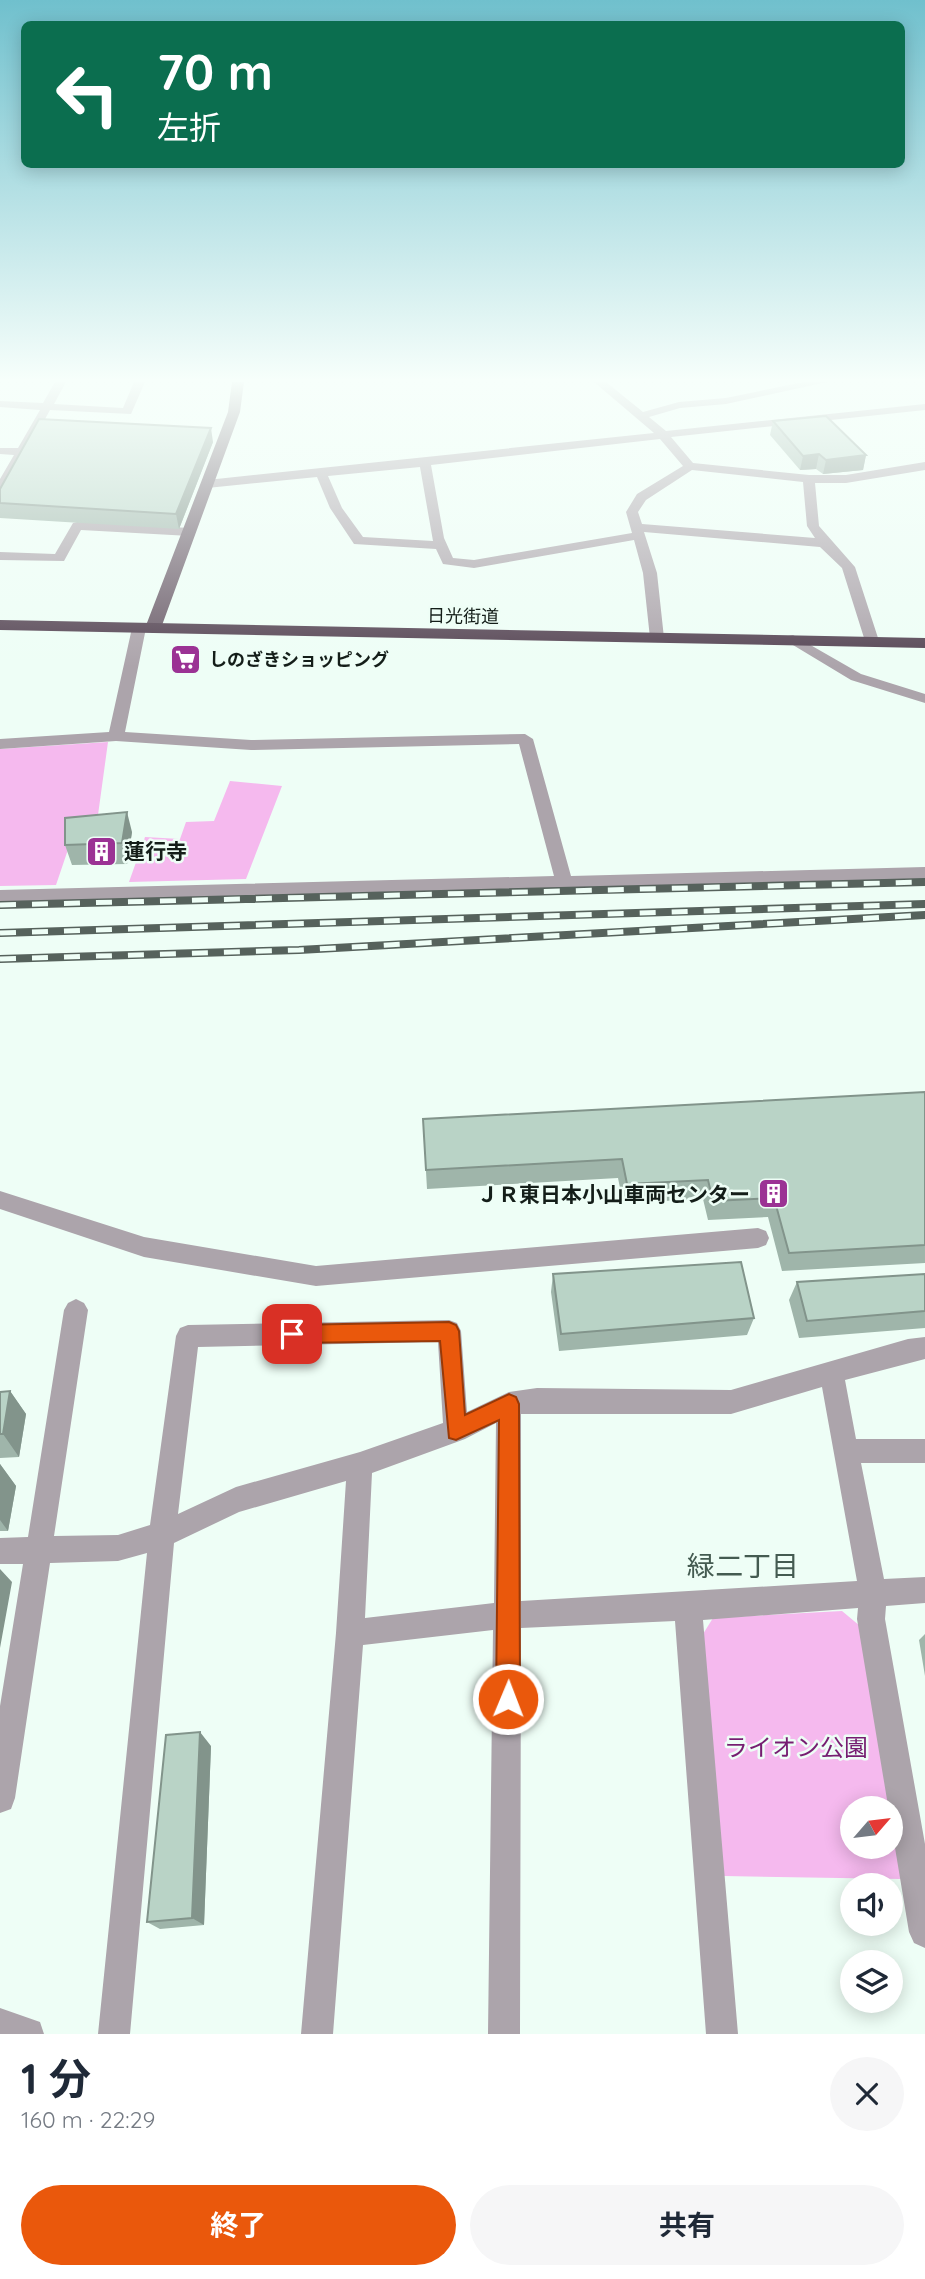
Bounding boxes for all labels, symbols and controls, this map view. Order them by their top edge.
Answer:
text: 70 m [157,41,273,102]
icon: left [42,49,133,140]
text: 左折 [157,107,221,147]
street label: 日光街道 [427,604,499,628]
supermarket icon: しのざきショッピング [169,642,203,676]
place label: しのざきショッピング [209,648,389,671]
building icon: 蓮行寺 [84,834,118,868]
place label: 蓮行寺 [124,838,187,864]
building icon: ＪＲ東日本小山車両センター [756,1177,790,1211]
place label: ＪＲ東日本小山車両センター [477,1181,750,1207]
pin [262,1304,322,1364]
icon: arrive [273,1315,311,1353]
district label: 緑二丁目 [687,1548,799,1583]
position arrow [471,1662,545,1736]
park label: ライオン公園 [724,1732,868,1762]
north arrow [840,1796,903,1858]
map controls [840,1796,903,2013]
button: sound [840,1873,903,1936]
button: layers [840,1950,903,2013]
text: 1 分 [21,2052,91,2105]
button: close [830,2057,904,2131]
text: 160 m · 22:29 [21,2105,155,2134]
button: 終了 [21,2185,456,2265]
button: 共有 [470,2185,904,2265]

